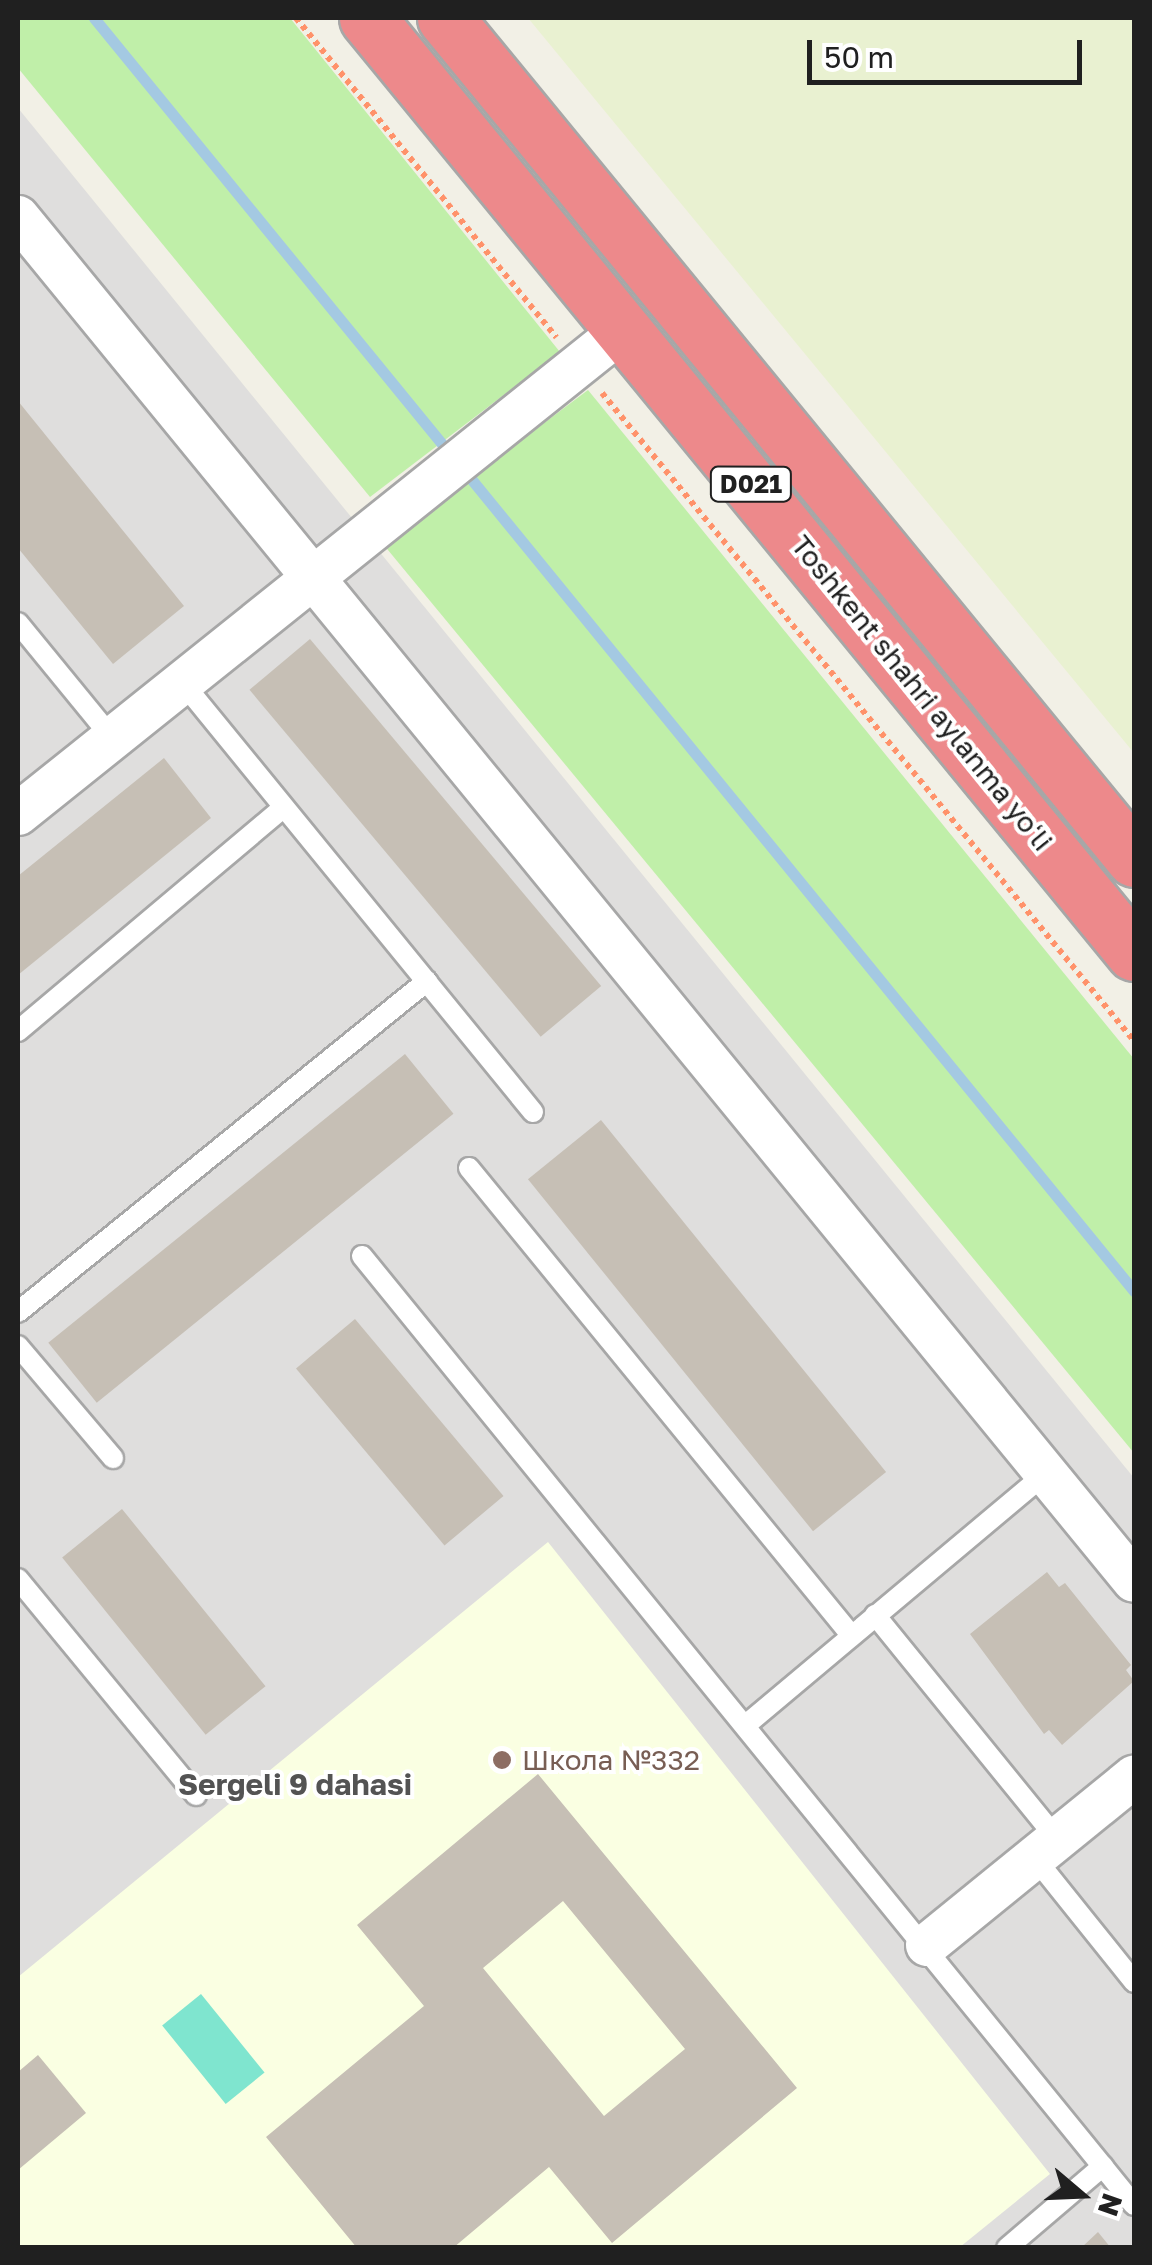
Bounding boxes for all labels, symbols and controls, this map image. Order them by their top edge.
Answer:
scale bar [812,20,1087,82]
text: 50 m [824,39,894,75]
road number: D021 [708,464,794,504]
street label: Toshkent shahri aylanma yoʻli [784,529,1060,857]
place label: Школа №332 [522,1743,700,1777]
marker: Школа №332 [491,1749,513,1771]
district label: Sergeli 9 dahasi [178,1766,412,1802]
north arrow [1032,2145,1132,2245]
text: N [1092,2189,1130,2220]

